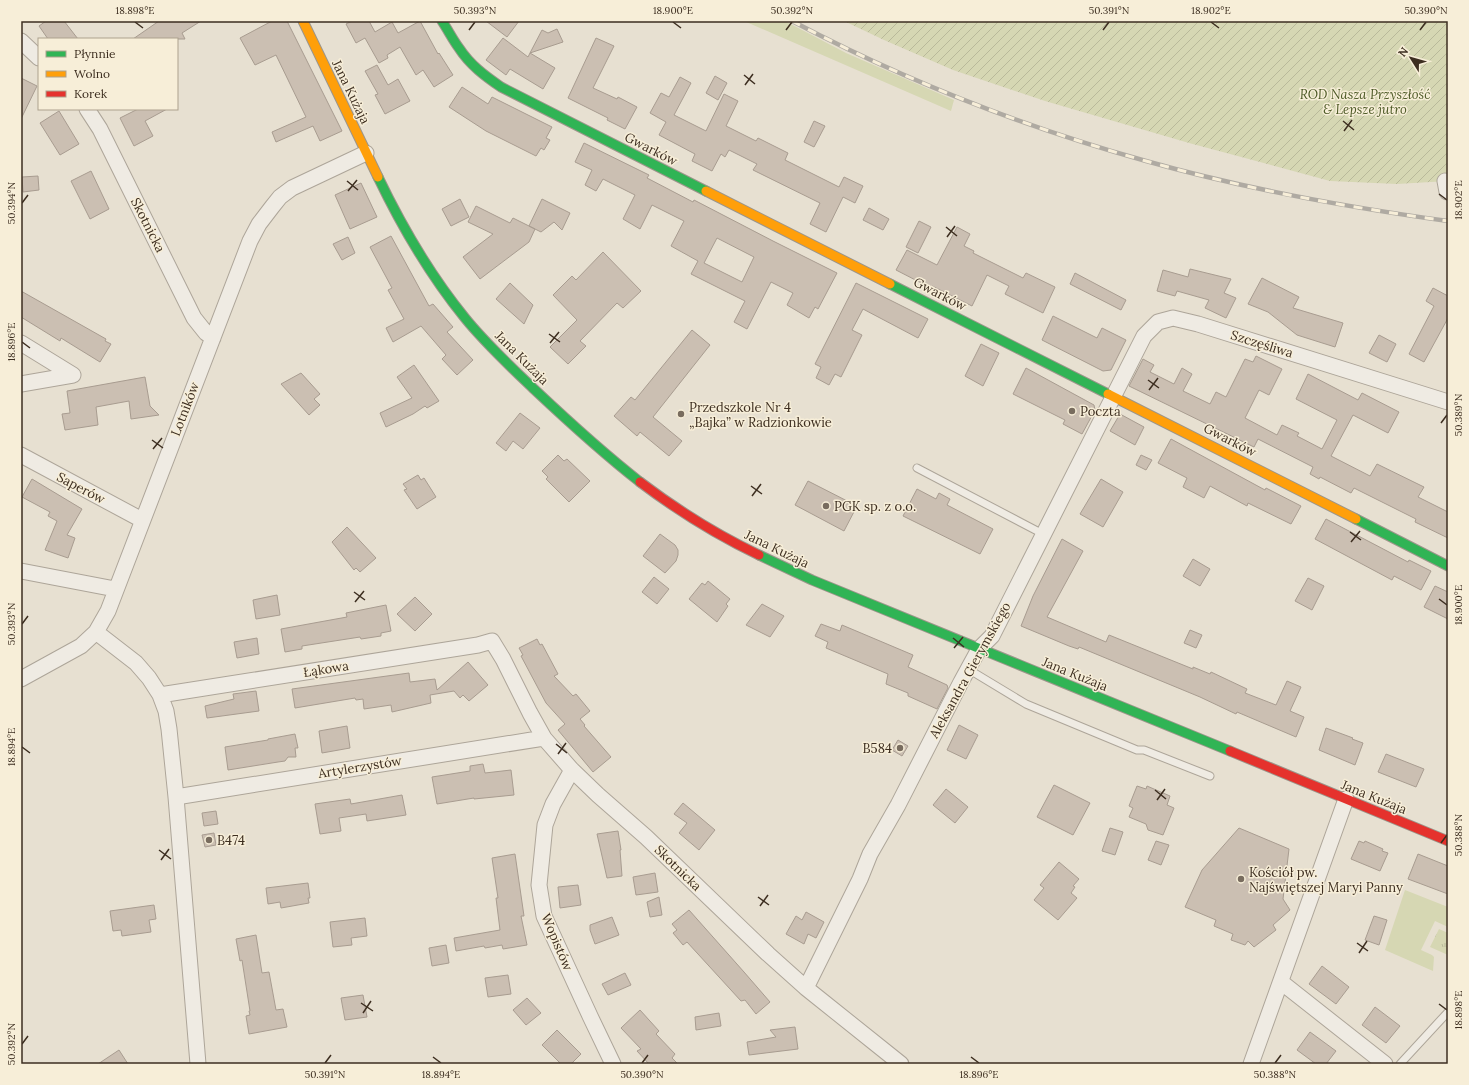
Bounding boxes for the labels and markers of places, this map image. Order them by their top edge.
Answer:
place label: Przedszkole Nr 4 „Bajka” w Radzionkowie [689,399,832,431]
place label: Poczta [1080,403,1121,420]
marker: Poczta [1067,406,1077,416]
marker: Przedszkole Nr 4 „Bajka” w Radzionkowie [676,409,686,419]
place label: PGK sp. z o.o. [834,498,916,515]
marker: PGK sp. z o.o. [821,501,831,511]
place label: B584 [862,740,892,757]
marker: B584 [895,743,905,753]
place label: B474 [217,832,245,849]
marker: B474 [204,835,214,845]
place label: Kościół pw. Najświętszej Maryi Panny [1249,864,1403,896]
marker: Kościół pw. Najświętszej Maryi Panny [1236,874,1246,884]

